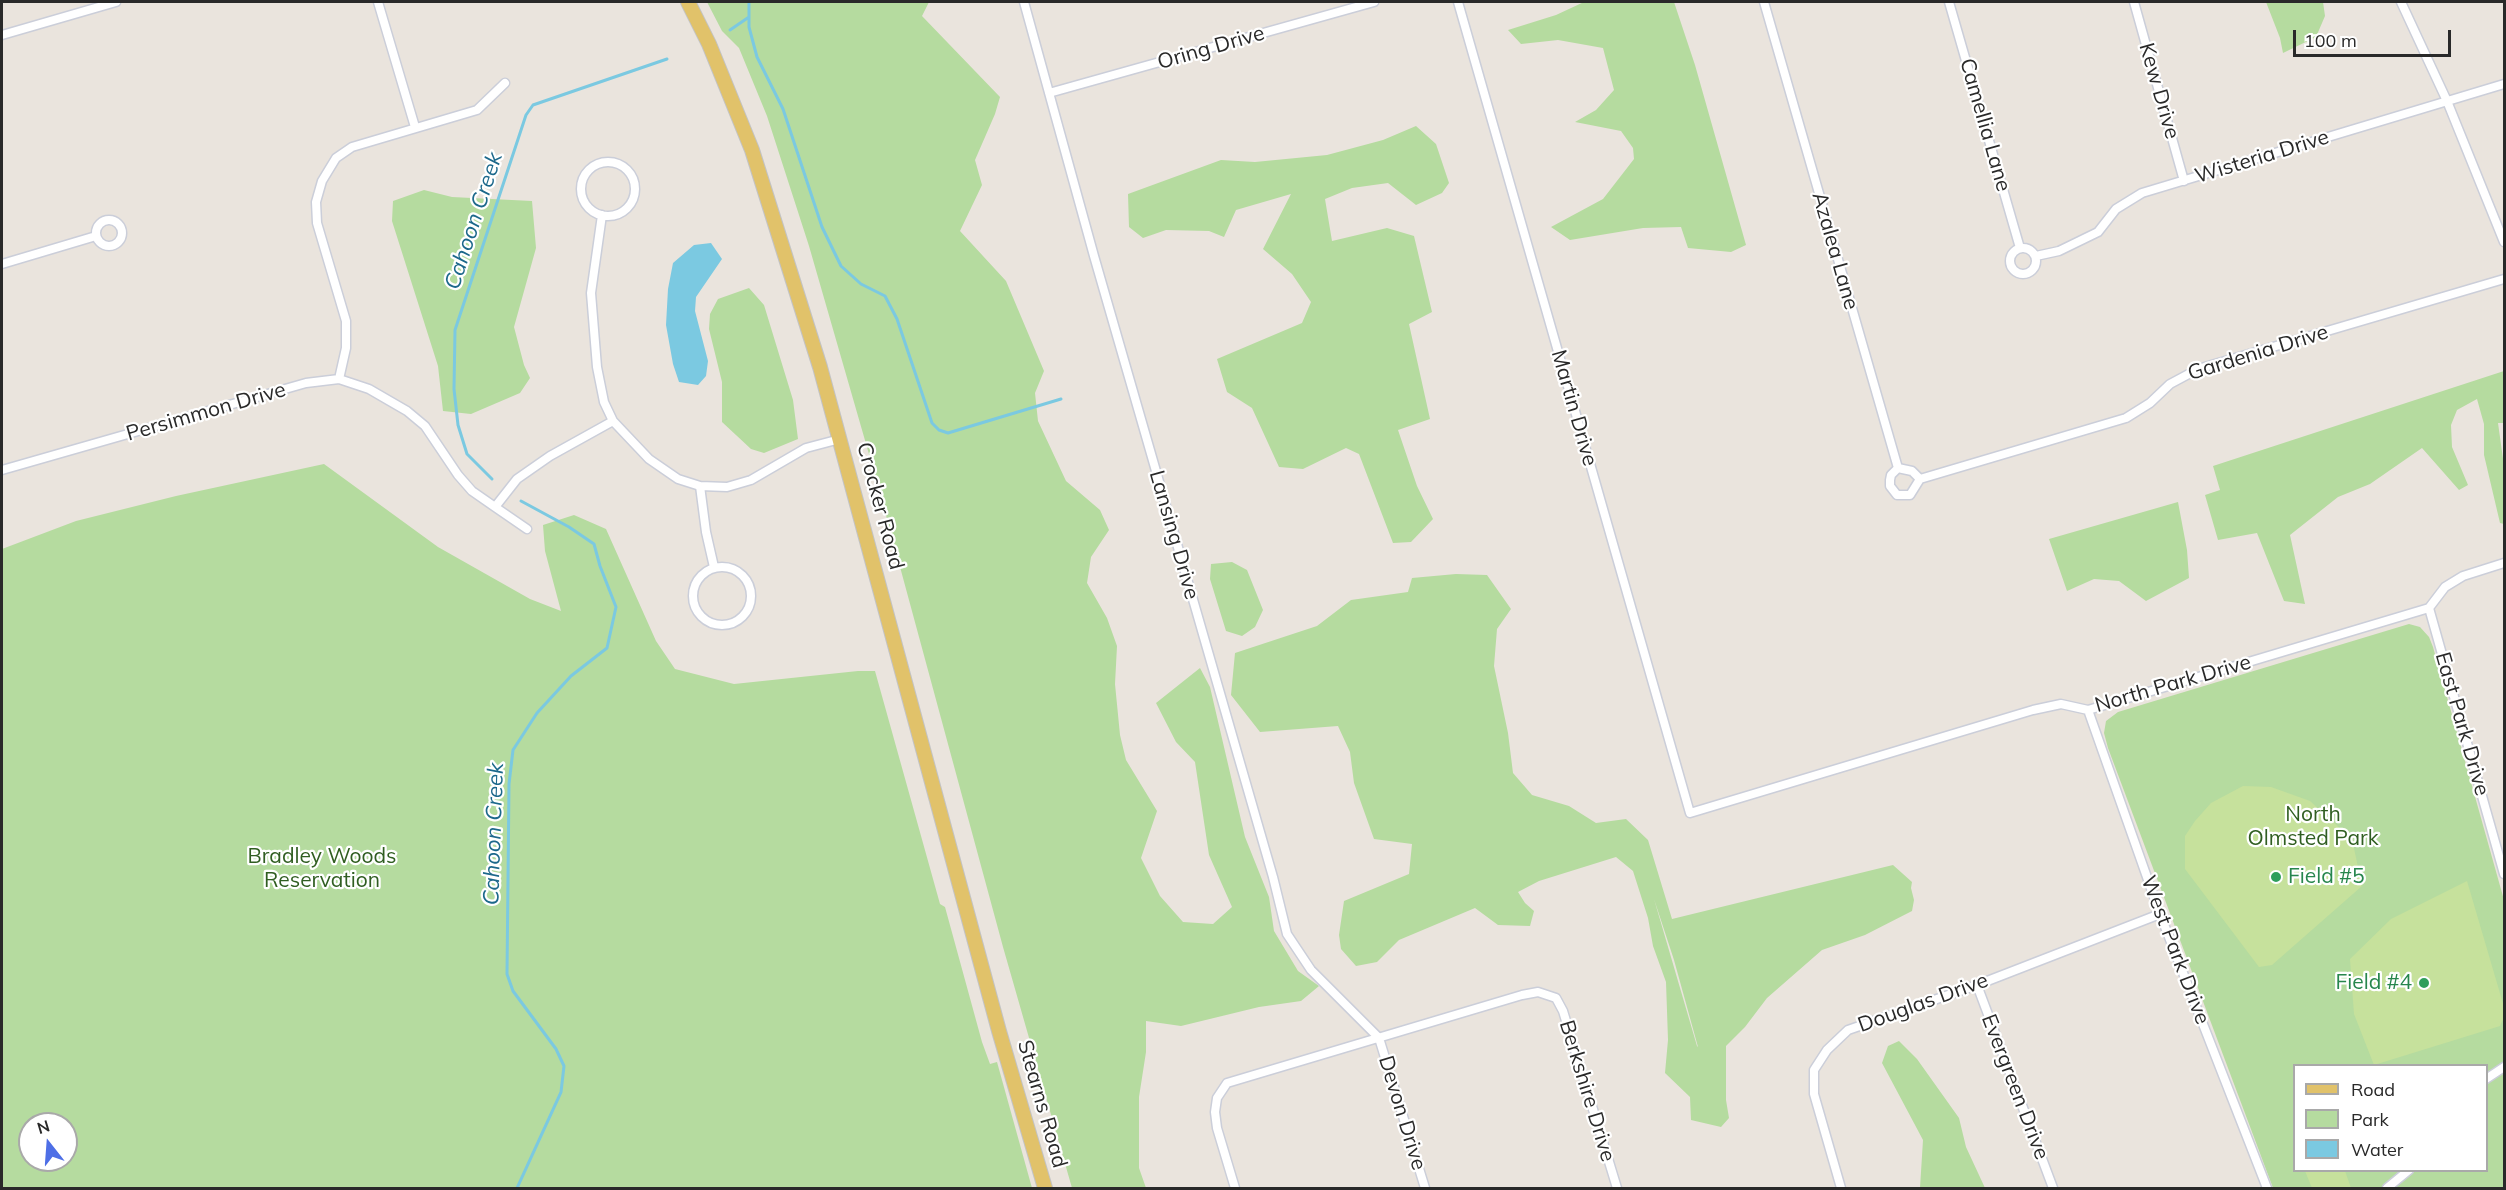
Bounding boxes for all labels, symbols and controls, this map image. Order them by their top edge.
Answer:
scale bar [2296,18,2454,56]
street label: Oring Drive [1155,21,1267,75]
text: 100 m [2304,29,2357,52]
street label: Kew Drive [2133,40,2185,142]
street label: Camellia Lane [1954,56,2016,194]
street label: Wisteria Drive [2192,125,2332,189]
water label: Cahoon Creek [439,149,509,293]
street label: Azalea Lane [1806,189,1864,313]
street label: Gardenia Drive [2185,320,2331,386]
street label: Martin Drive [1545,347,1603,469]
street label: Persimmon Drive [123,377,289,447]
street label: Crocker Road [851,440,909,572]
street label: Lansing Drive [1144,468,1204,602]
street label: East Park Drive [2429,649,2495,799]
street label: North Park Drive [2092,650,2254,718]
water label: Cahoon Creek [478,762,510,906]
park label: North Olmsted Park [2248,802,2378,852]
park label: Bradley Woods Reservation [247,844,397,894]
place label: Field #5 [2288,864,2365,890]
marker: Field #5 [2269,870,2283,884]
street label: West Park Drive [2135,872,2215,1028]
street label: Douglas Drive [1854,968,1992,1038]
place label: Field #4 [2335,970,2412,996]
marker: Field #4 [2417,976,2431,990]
street label: Evergreen Drive [1976,1011,2054,1163]
street label: Berkshire Drive [1553,1017,1621,1165]
street label: Stearns Road [1012,1037,1072,1171]
street label: Devon Drive [1373,1053,1431,1173]
legend [2293,1064,2488,1172]
text: Road [2351,1078,2395,1101]
text: Park [2351,1108,2389,1131]
north arrow [18,1112,78,1172]
text: N [35,1115,52,1138]
text: Water [2351,1138,2403,1161]

